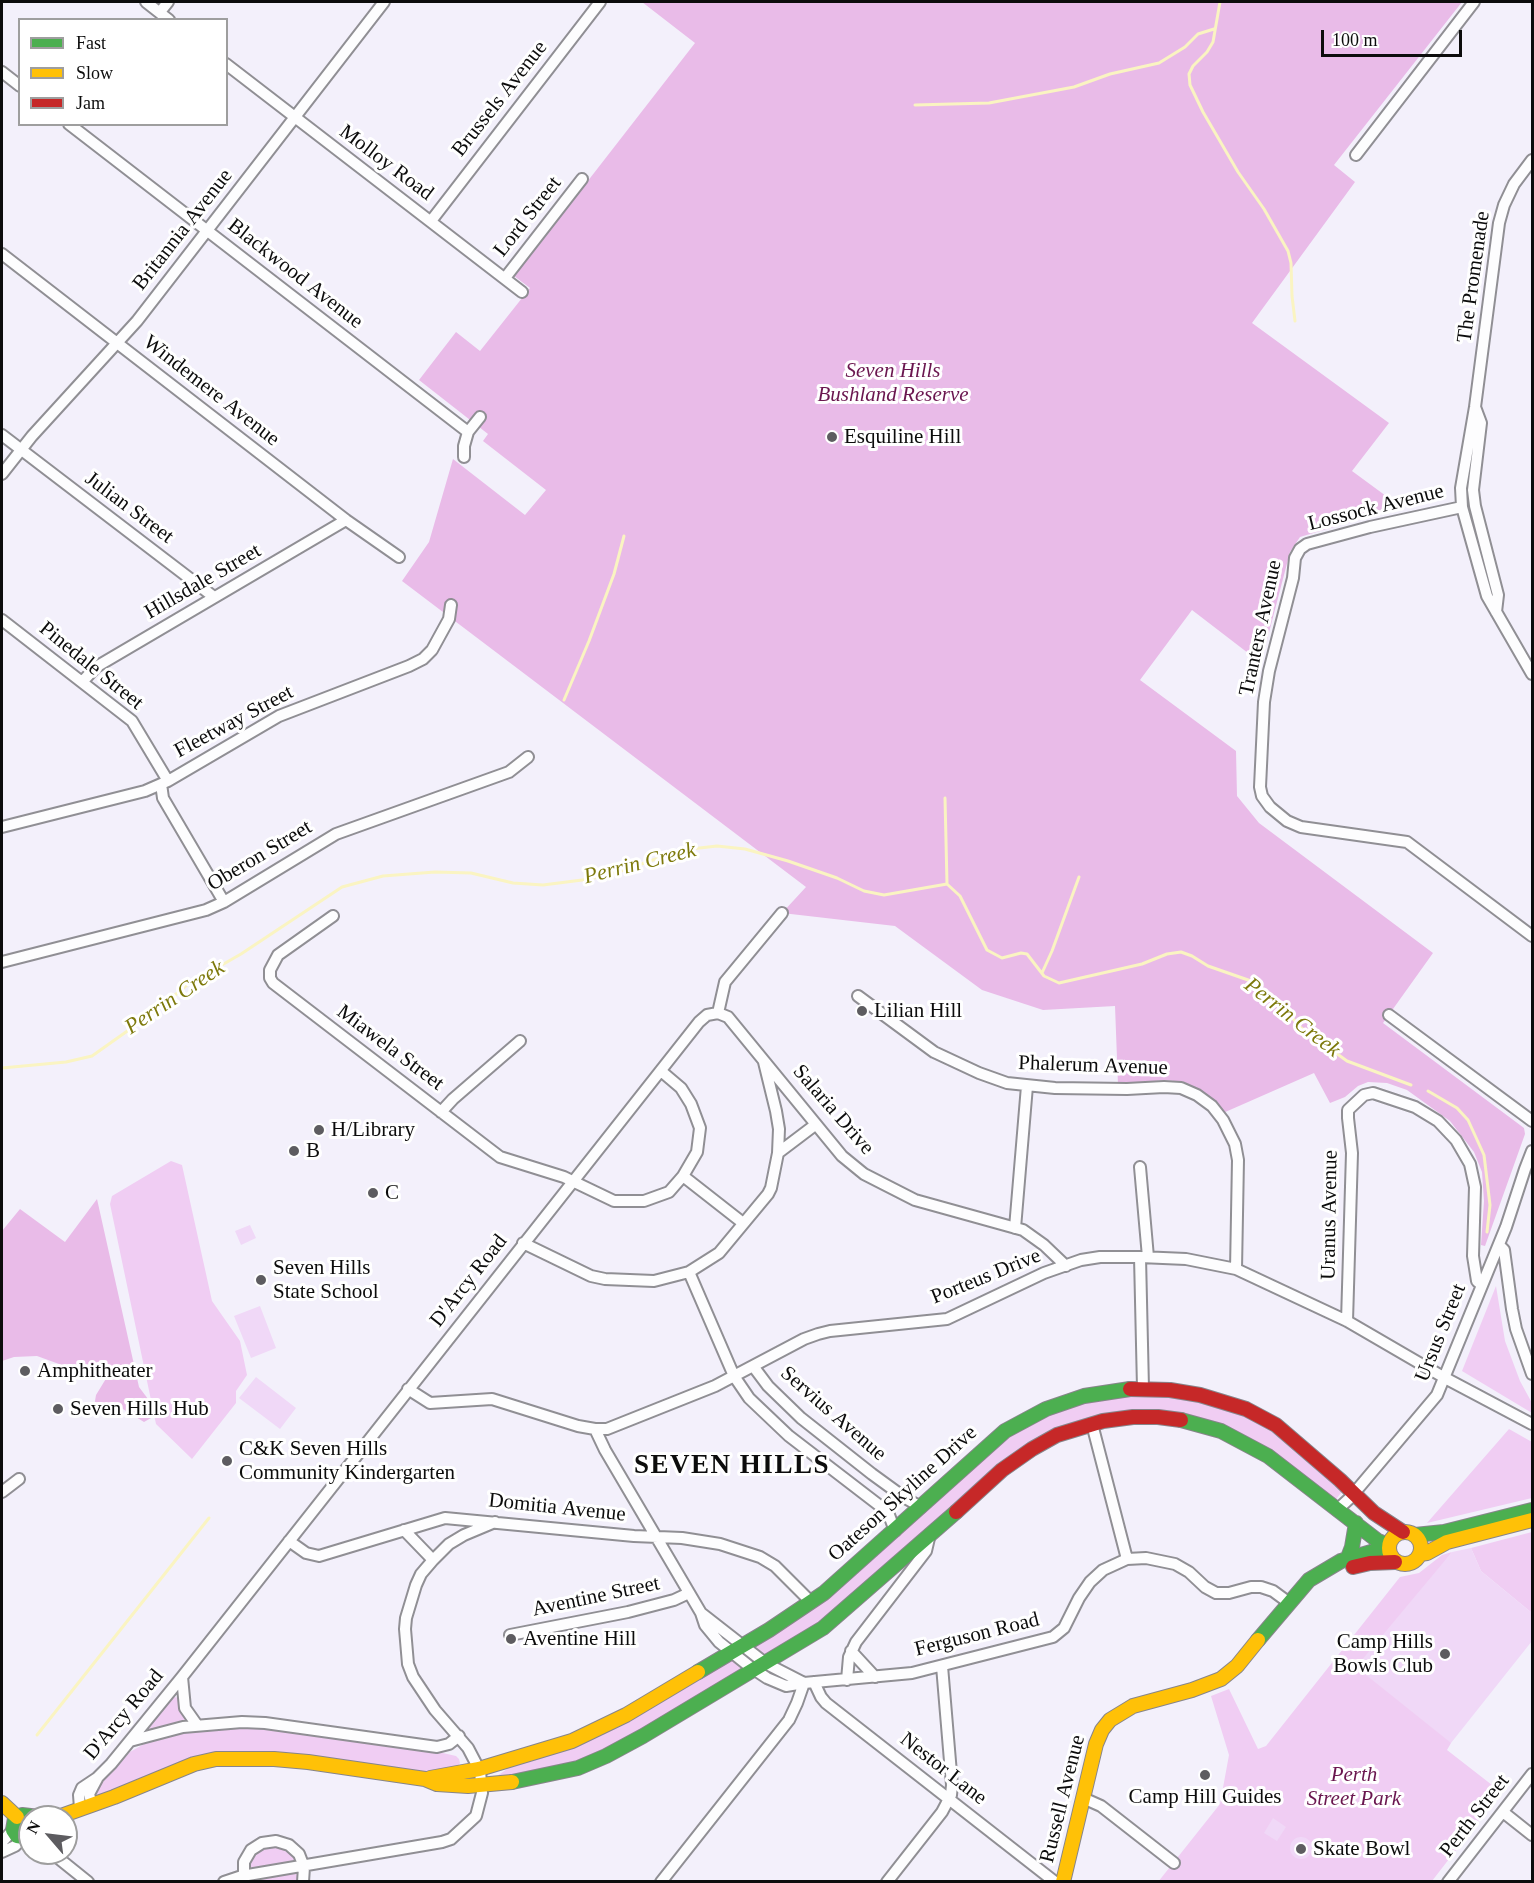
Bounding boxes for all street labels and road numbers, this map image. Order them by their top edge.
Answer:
street label: Brussels Avenue [447,36,553,162]
street label: Molloy Road [334,119,438,207]
street label: Britannia Avenue [128,164,238,296]
street label: Lord Street [489,172,567,262]
street label: The Promenade [1452,210,1496,344]
street label: Blackwood Avenue [222,213,368,335]
street label: Windemere Avenue [138,330,284,452]
street label: Julian Street [80,467,178,549]
street label: Lossock Avenue [1306,479,1446,537]
street label: Hillsdale Street [140,539,266,625]
street label: Tranters Avenue [1234,558,1288,698]
street label: Pinedale Street [34,616,148,716]
street label: Fleetway Street [170,680,298,764]
street label: Oberon Street [203,815,317,897]
street label: Miawela Street [331,1000,449,1096]
street label: Phalerum Avenue [1018,1051,1168,1081]
street label: Salaria Drive [787,1060,879,1160]
street label: Uranus Avenue [1316,1150,1344,1280]
street label: D'Arcy Road [425,1230,513,1332]
street label: Porteus Drive [927,1244,1045,1310]
street label: Ursus Street [1410,1280,1472,1386]
street label: Servius Avenue [775,1361,891,1467]
street label: Oateson Skyline Drive [823,1421,983,1567]
street label: Domitia Avenue [487,1488,627,1528]
street label: Aventine Street [530,1571,662,1623]
street label: Ferguson Road [912,1607,1042,1663]
street label: D'Arcy Road [79,1665,169,1765]
street label: Nestor Lane [895,1727,991,1811]
street label: Russell Avenue [1035,1732,1091,1866]
street label: Perth Street [1435,1769,1515,1863]

